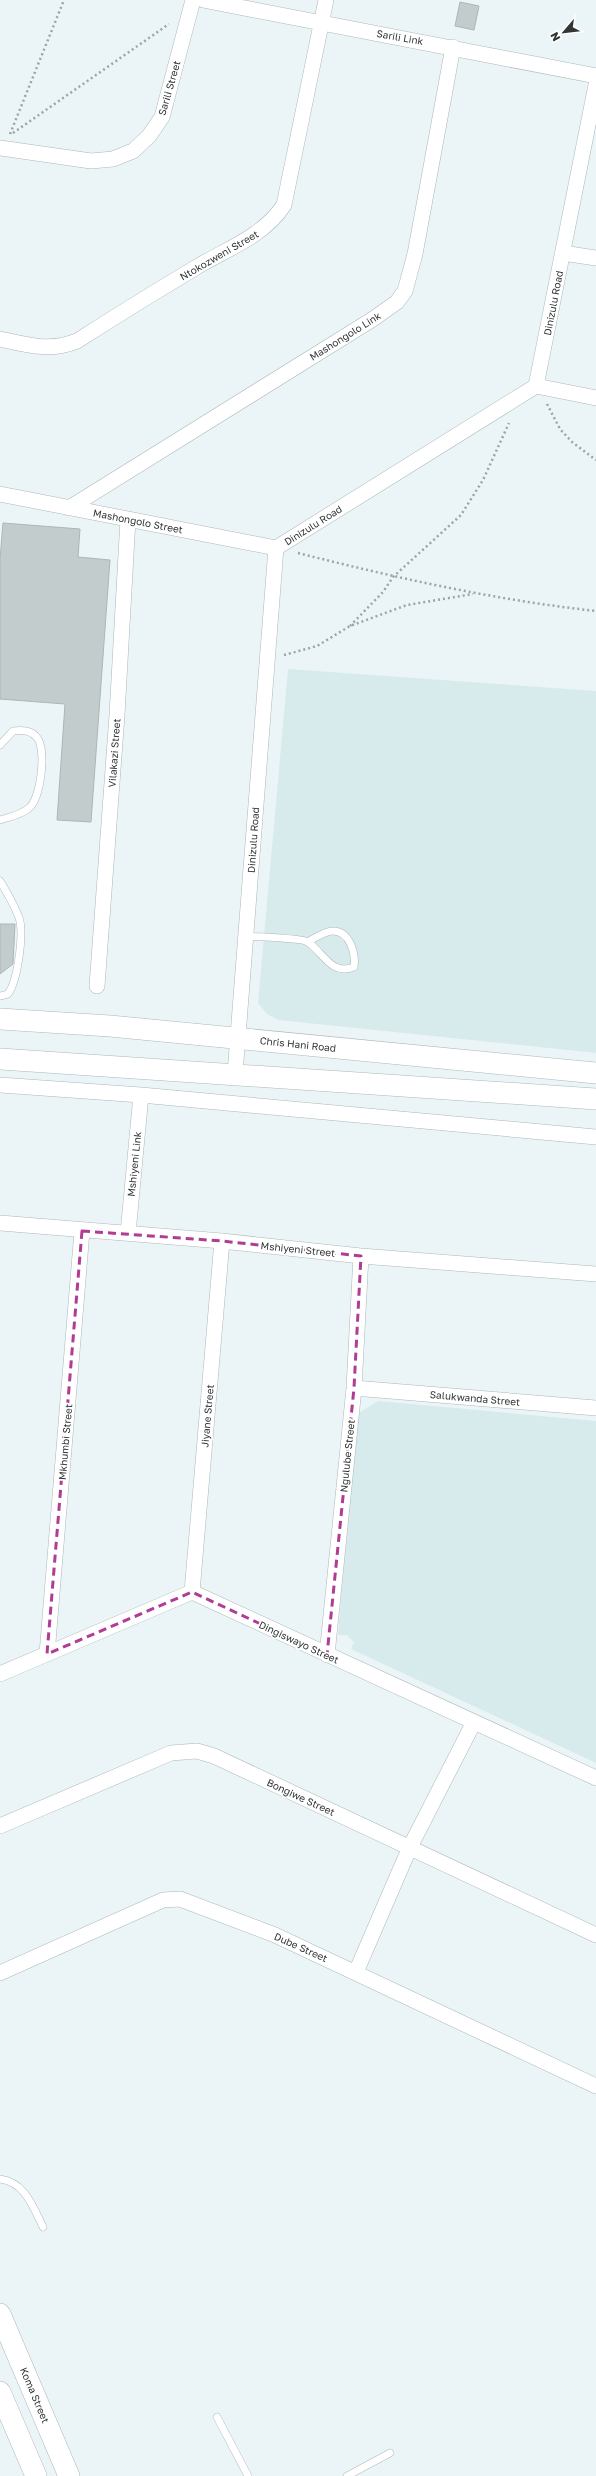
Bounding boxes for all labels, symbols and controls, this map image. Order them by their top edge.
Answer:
north arrow [544,12,584,52]
street label: Sarili Link [376,27,425,47]
text: N [547,30,562,44]
street label: Sarili Street [155,59,183,117]
street label: Ntokozweni Street [177,228,261,282]
street label: Dinizulu Road [541,269,565,337]
street label: Mashongolo Link [307,309,383,363]
street label: Dinizulu Road [282,502,344,548]
street label: Mashongolo Street [92,506,184,536]
street label: Vilakazi Street [106,718,122,788]
street label: Dinizulu Road [245,807,261,873]
street label: Chris Hani Road [259,1034,337,1054]
street label: Mshiyeni Link [125,1130,143,1197]
street label: Mshiyeni Street [260,1239,336,1259]
street label: Jiyane Street [198,1384,216,1448]
street label: Salukwanda Street [429,1388,521,1408]
street label: Mkhumbi Street [56,1404,74,1480]
street label: Ngulube Street [337,1419,357,1493]
street label: Dingiswayo Street [257,1618,341,1666]
street label: Bongiwe Street [265,1776,337,1818]
street label: Dube Street [272,1930,330,1964]
street label: Koma Street [18,2365,52,2425]

